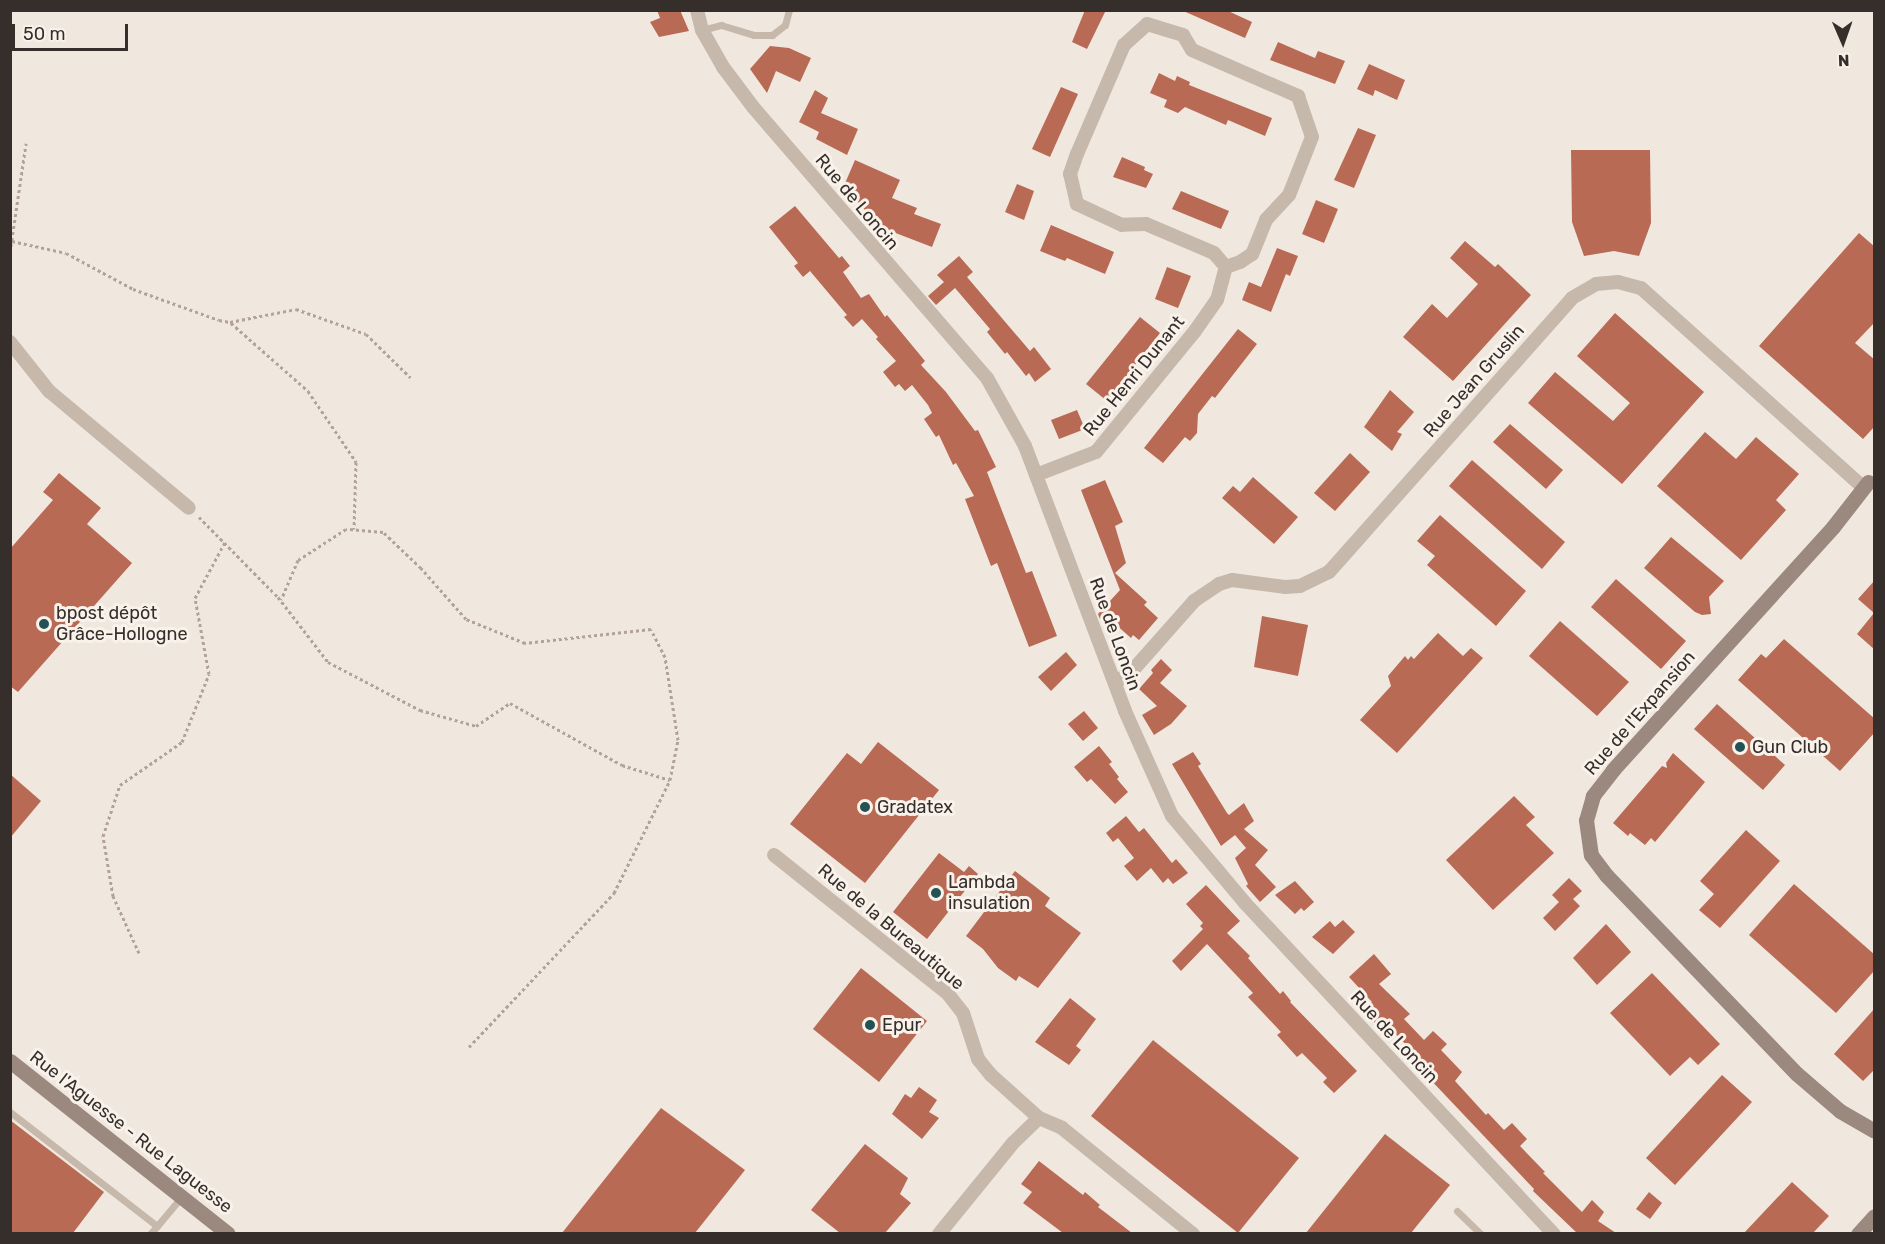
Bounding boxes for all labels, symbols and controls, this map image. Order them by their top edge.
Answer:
scale bar [15,12,130,50]
north arrow [1813,12,1873,72]
text: 50 m [23,23,66,45]
text: N [1838,51,1850,70]
street label: Rue de Loncin [811,150,903,254]
street label: Rue Henri Dunant [1079,312,1189,440]
street label: Rue Jean Gruslin [1419,320,1529,442]
street label: Rue de Loncin [1085,575,1145,693]
place label: bpost dépôt Grâce-Hollogne [56,603,187,646]
marker: bpost dépôt Grâce-Hollogne [37,617,51,631]
street label: Rue de l'Expansion [1580,646,1700,780]
place label: Gun Club [1752,736,1828,758]
marker: Gun Club [1733,740,1747,754]
place label: Gradatex [877,796,953,818]
marker: Gradatex [858,800,872,814]
street label: Rue de la Bureautique [813,859,969,995]
place label: Lambda insulation [948,872,1030,914]
marker: Lambda insulation [929,886,943,900]
street label: Rue de Loncin [1346,986,1442,1088]
place label: Epur [882,1014,921,1036]
marker: Epur [863,1018,877,1032]
street label: Rue l'Aguesse - Rue Laguesse [25,1046,237,1218]

